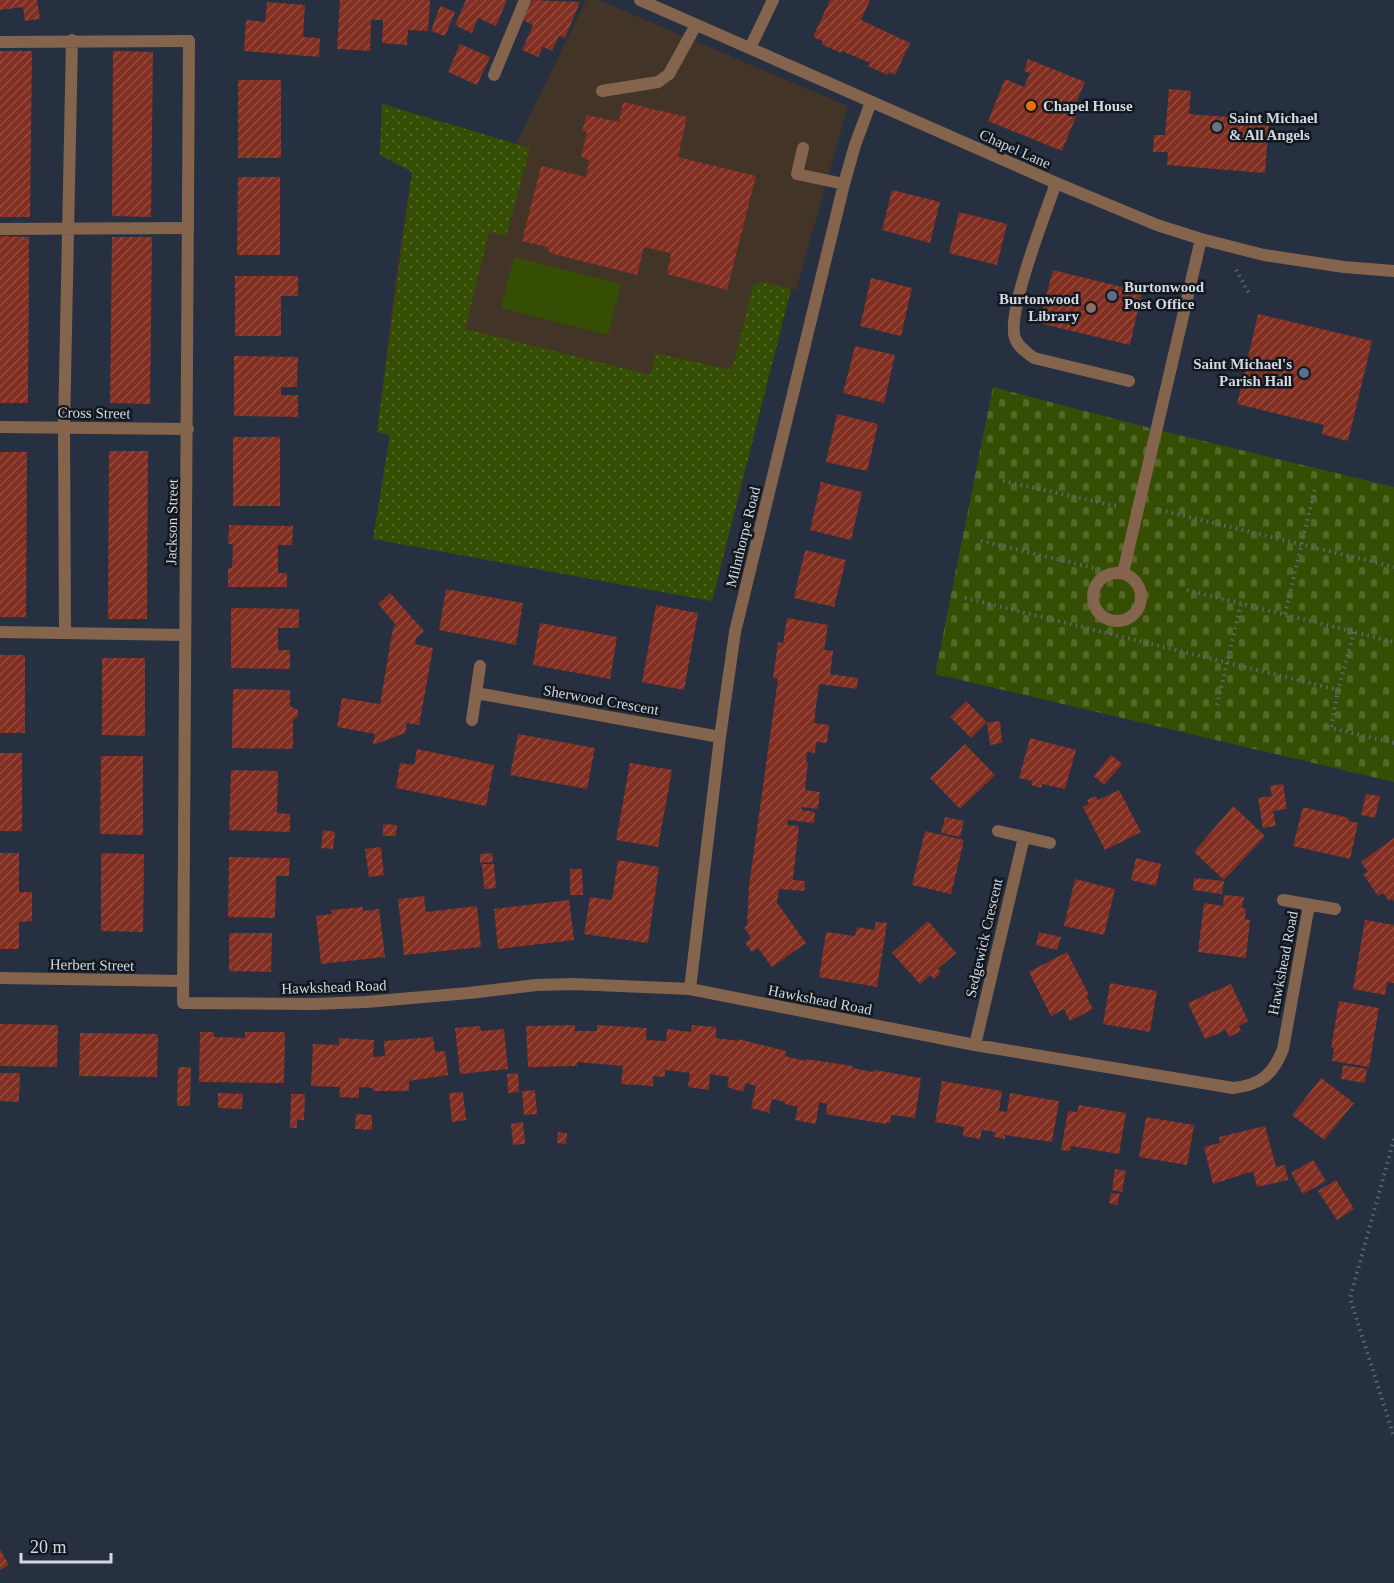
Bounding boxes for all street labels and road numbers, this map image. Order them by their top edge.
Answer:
street label: Chapel Lane [977,126,1053,172]
street label: Cross Street [57,404,131,422]
street label: Jackson Street [163,478,181,565]
street label: Milnthorpe Road [723,485,763,589]
street label: Sherwood Crescent [542,682,661,718]
street label: Sedgewick Crescent [962,876,1006,999]
street label: Hawkshead Road [1265,909,1301,1016]
street label: Herbert Street [50,956,135,974]
street label: Hawkshead Road [281,977,387,997]
street label: Hawkshead Road [767,982,874,1018]

